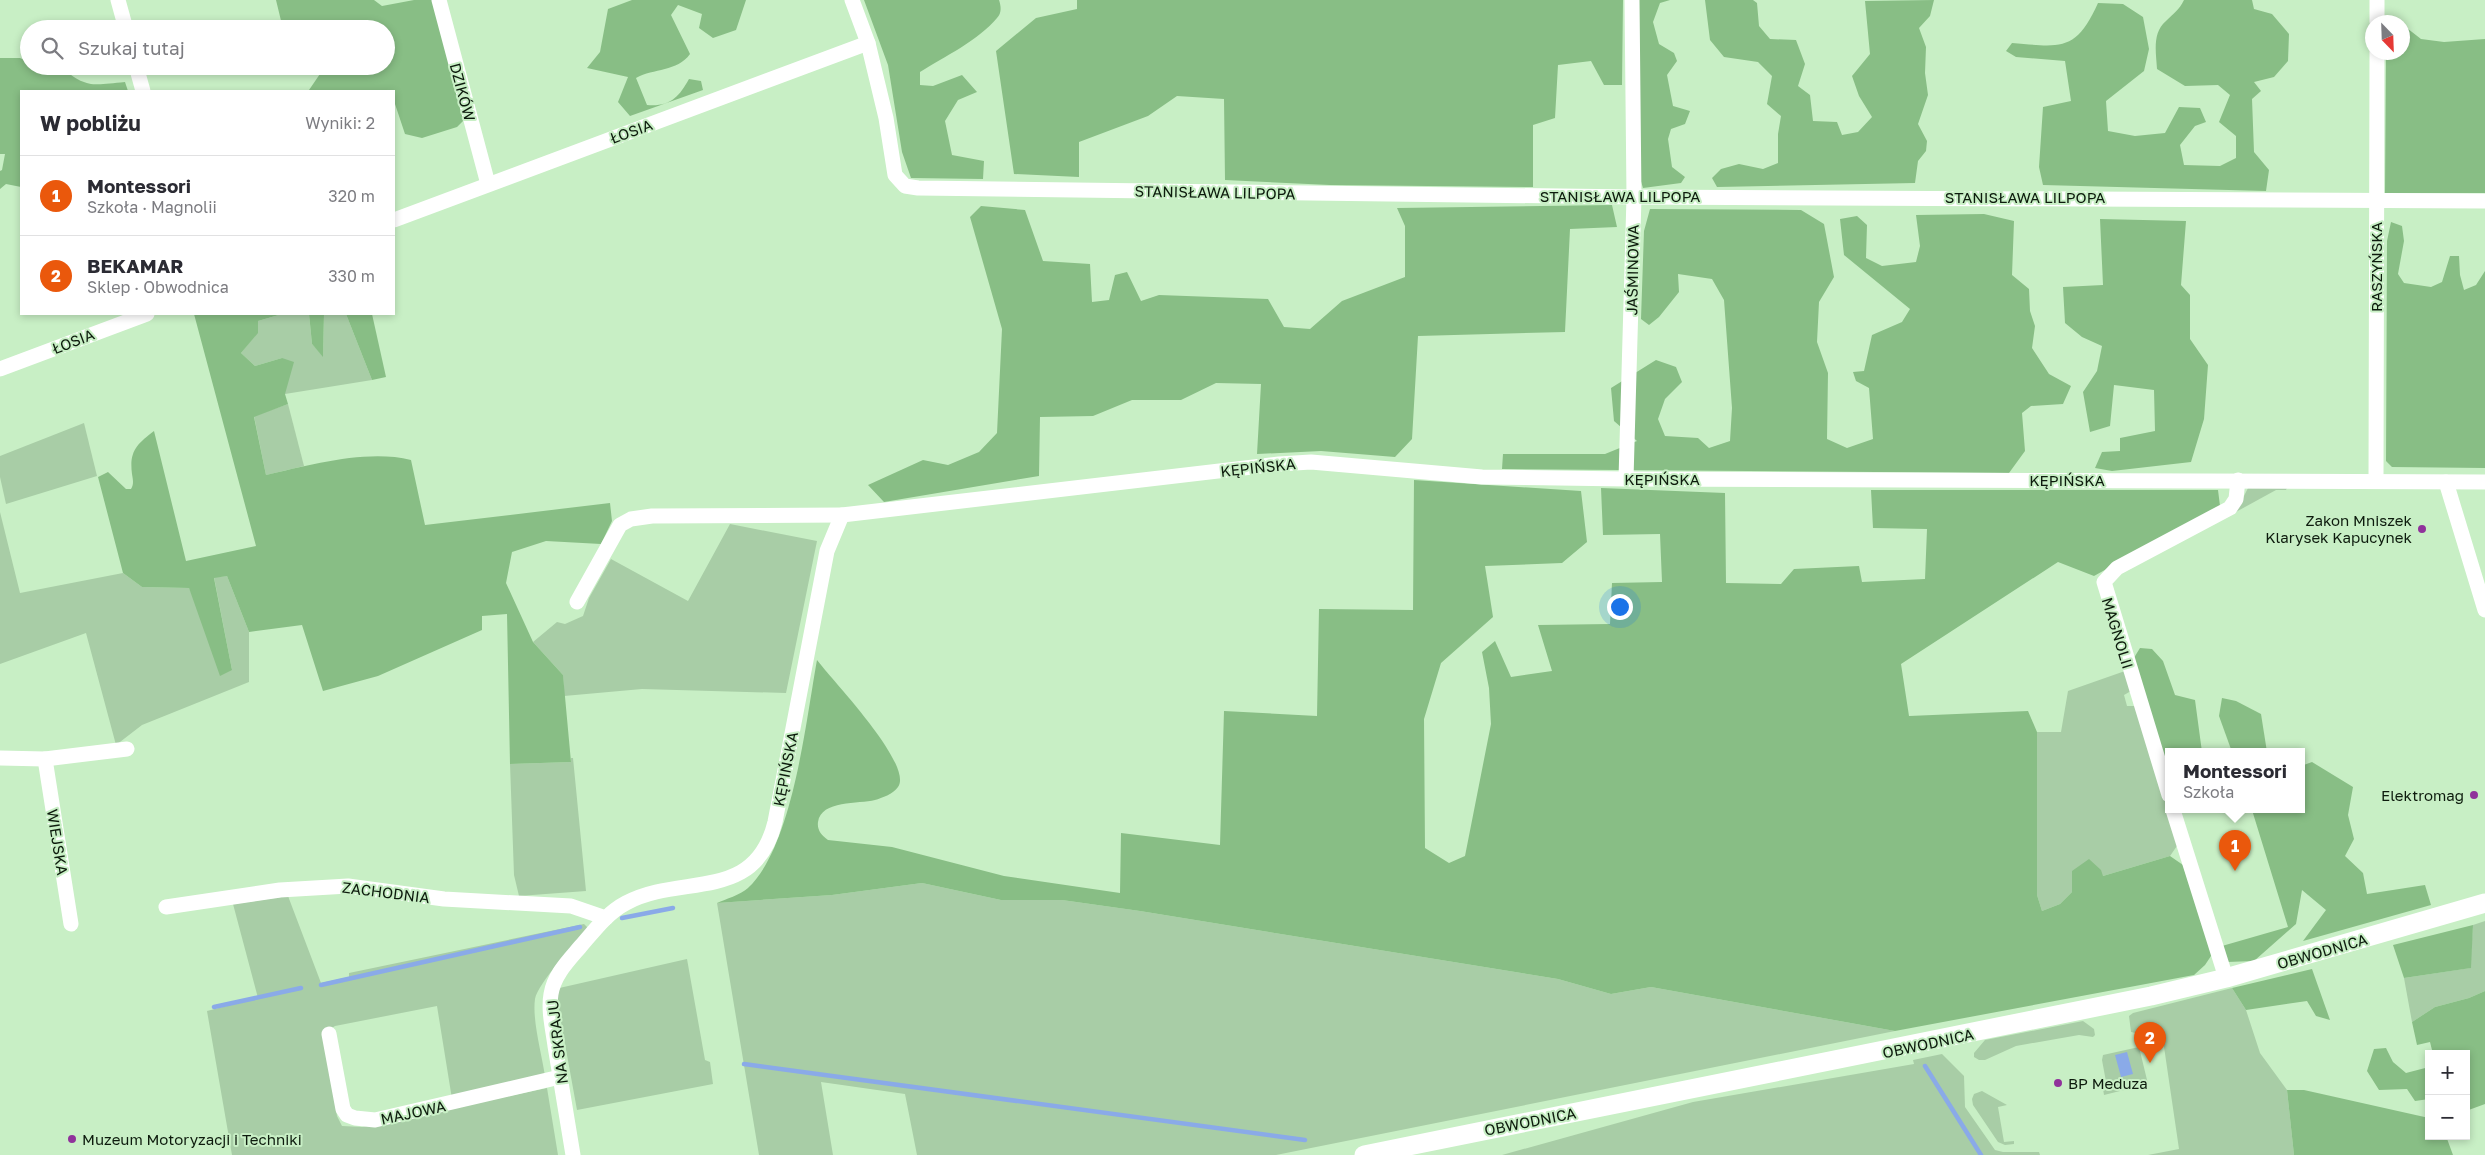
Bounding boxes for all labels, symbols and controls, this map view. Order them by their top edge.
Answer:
north arrow [2365,15,2410,60]
search box [20,20,395,75]
icon: search [38,34,66,62]
text: Szukaj tutaj [78,36,185,59]
street label: DZIKÓW [447,61,479,123]
text: W pobliżu [40,110,141,136]
text: Wyniki: 2 [305,113,375,133]
street label: ŁOSIA [607,115,655,147]
text: Montessori [87,174,191,197]
street label: STANISŁAWA LILPOPA [1135,182,1295,202]
text: 1 [52,186,60,206]
text: 320 m [328,186,375,206]
street label: STANISŁAWA LILPOPA [1540,187,1700,205]
street label: STANISŁAWA LILPOPA [1945,188,2105,206]
text: Szkoła · Magnolii [87,197,217,217]
street label: RASZYŃSKA [2367,222,2385,312]
street label: JAŚMINOWA [1622,224,1642,316]
text: BEKAMAR [87,254,183,277]
text: 2 [51,266,61,286]
text: 330 m [328,266,375,286]
text: Sklep · Obwodnica [87,277,229,297]
street label: ŁOSIA [49,325,97,357]
street label: KĘPIŃSKA [1219,454,1297,480]
street label: KĘPIŃSKA [1624,470,1700,488]
street label: KĘPIŃSKA [2029,471,2105,489]
place label: Zakon Mniszek Klarysek Kapucynek [2265,511,2413,546]
marker: Zakon Mniszek Klarysek Kapucynek [2416,523,2428,535]
your location [1607,594,1633,620]
street label: MAGNOLII [2099,595,2137,671]
street label: KĘPIŃSKA [769,730,801,808]
popup [2165,748,2305,813]
text: Montessori [2183,759,2287,782]
text: Szkoła [2183,782,2234,802]
place label: Elektromag [2381,786,2464,804]
marker: Elektromag [2468,789,2480,801]
street label: WIEJSKA [44,808,72,876]
pin: 1 [2219,830,2251,871]
street label: ZACHODNIA [341,878,431,906]
street label: OBWODNICA [2275,930,2369,972]
street label: NA SKRAJU [543,999,571,1085]
pin: 2 [2134,1022,2166,1063]
street label: OBWODNICA [1881,1025,1975,1061]
map controls [2425,1050,2470,1140]
button: + [2425,1050,2470,1095]
place label: BP Meduza [2068,1074,2148,1092]
marker: BP Meduza [2052,1077,2064,1089]
button: − [2425,1095,2470,1140]
street label: MAJOWA [379,1096,447,1128]
street label: OBWODNICA [1483,1103,1577,1139]
place label: Muzeum Motoryzacji i Techniki [82,1130,302,1148]
marker: Muzeum Motoryzacji i Techniki [66,1133,78,1145]

